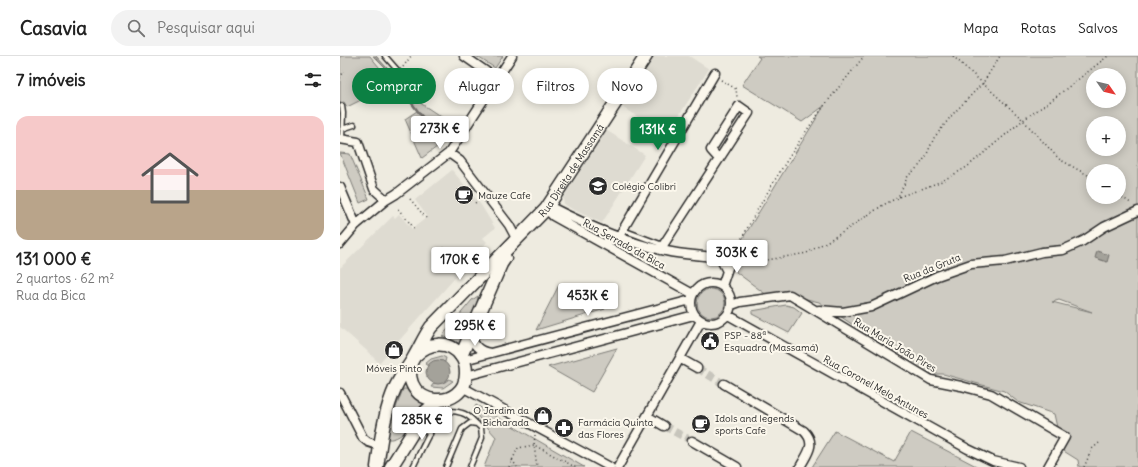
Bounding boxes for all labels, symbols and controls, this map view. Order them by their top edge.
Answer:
search box [111,10,391,46]
text: Casavia [20,16,87,40]
icon: search [125,17,147,39]
text: Pesquisar aqui [157,18,255,37]
text: Mapa [963,19,998,37]
text: Rotas [1020,19,1056,37]
text: Salvos [1078,19,1118,37]
chip: Comprar [352,68,436,104]
chip: Alugar [444,68,514,104]
chip: Filtros [522,68,589,104]
chip: Novo [597,68,657,104]
north arrow [1086,68,1126,108]
map controls [1086,68,1126,204]
text: 7 imóveis [16,69,86,91]
icon: filters [302,69,324,91]
pin: 273K € [407,116,473,150]
button: + [1086,116,1126,156]
pin: 131K € [625,117,691,151]
text: 273K € [420,120,460,137]
street label: Rua Direita de Massamá [535,121,607,220]
text: 131K € [639,121,677,138]
icon: home [134,142,206,214]
button: − [1086,164,1126,204]
school or university icon: Colégio Colibri [587,175,609,197]
place label: Colégio Colibri [612,180,676,193]
cafe icon: Mauze Cafe [453,184,475,206]
place label: Mauze Cafe [478,189,531,202]
street label: Rua Serrado da Bica [581,216,668,272]
pin: 303K € [704,240,770,274]
text: 303K € [716,244,758,261]
pin: 170K € [427,247,493,281]
text: 131 000 € [16,248,92,270]
text: 170K € [440,251,480,268]
street label: Rua da Gruta [902,251,963,285]
text: 2 quartos · 62 m² [16,270,114,287]
pin: 453K € [555,283,621,317]
text: Rua da Bica [16,287,86,304]
text: 453K € [567,287,609,304]
pin: 295K € [442,313,508,347]
street label: Rua Maria João Pires [851,315,939,375]
text: 295K € [454,317,496,334]
place label: PSP - 88ª Esquadra (Massamá) [724,329,818,354]
public building icon: PSP - 88ª Esquadra (Massamá) [699,330,721,352]
shop icon: Móveis Pinto [383,339,405,361]
street label: Rua Coronel Melo Antunes [821,353,931,422]
place label: Móveis Pinto [366,362,422,375]
place label: O Jardim da Bicharada [473,404,529,429]
shop icon: O Jardim da Bicharada [532,405,554,427]
pin: 285K € [389,407,455,441]
text: 285K € [401,411,443,428]
place label: Idols and legends sports Cafe [715,412,795,437]
cafe icon: Idols and legends sports Cafe [690,413,712,435]
place label: Farmácia Quinta das Flores [578,416,654,441]
pharmacy icon: Farmácia Quinta das Flores [553,417,575,439]

